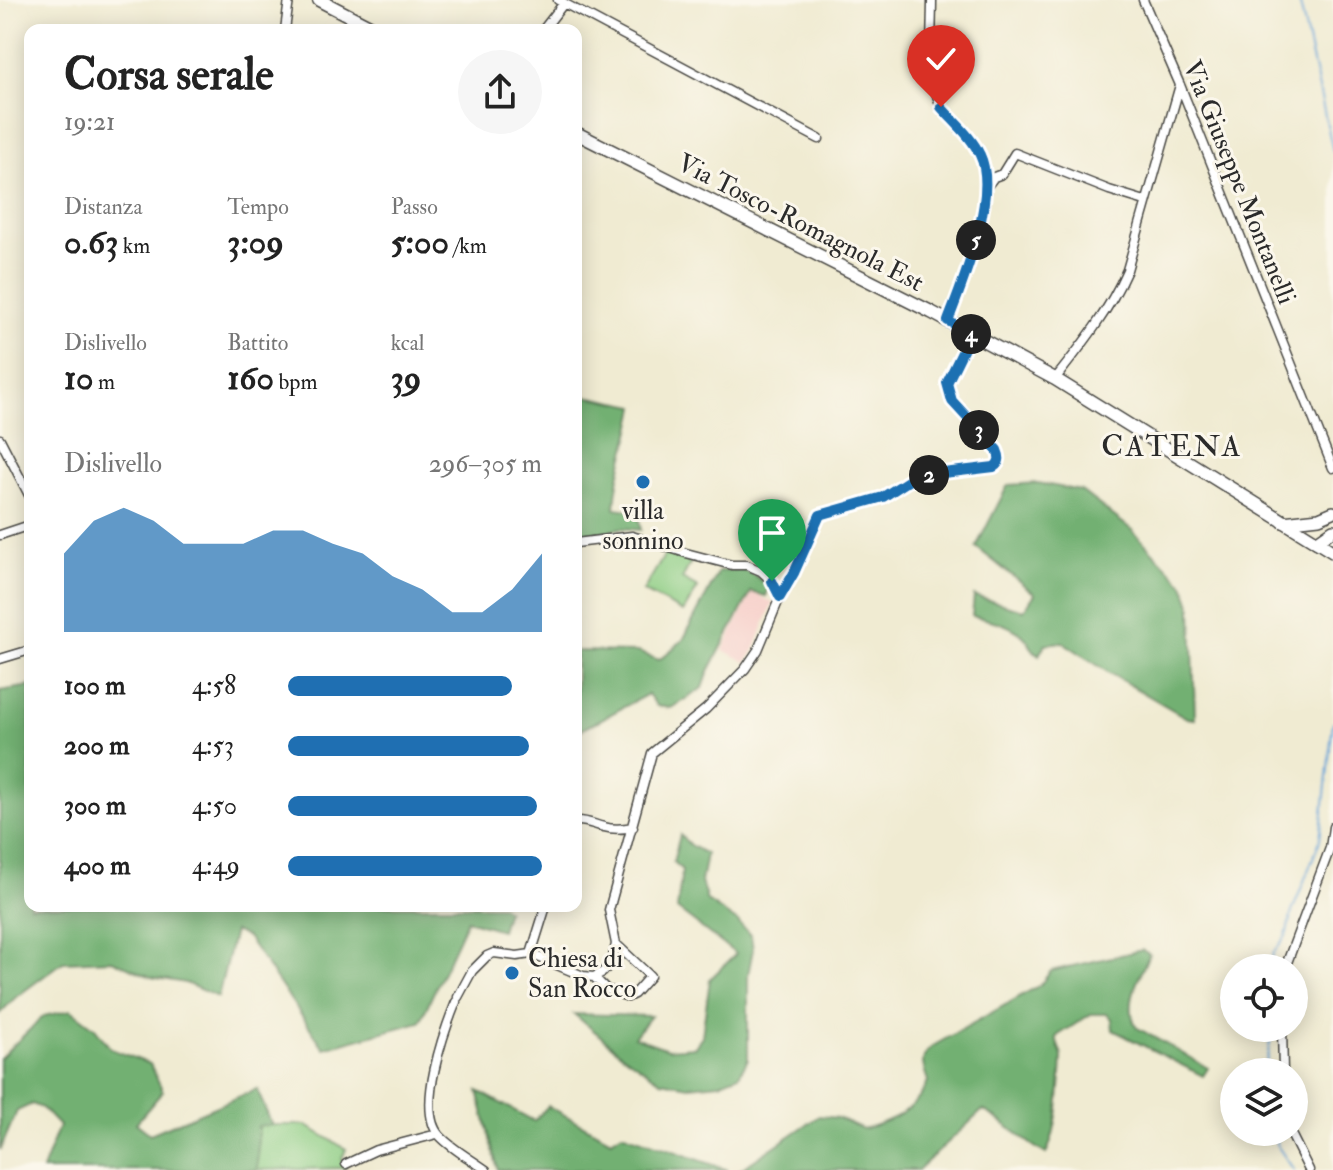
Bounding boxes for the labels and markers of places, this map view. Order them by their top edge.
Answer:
pin [907,25,975,107]
pin: 5 [956,220,996,260]
pin: 4 [951,314,991,354]
pin: 3 [959,410,999,450]
pin: 2 [909,455,949,495]
marker: villa sonnino [634,473,652,491]
place label: villa sonnino [602,495,684,557]
pin [738,499,806,581]
place label: Chiesa di San Rocco [528,943,636,1005]
marker: Chiesa di San Rocco [503,964,521,982]

